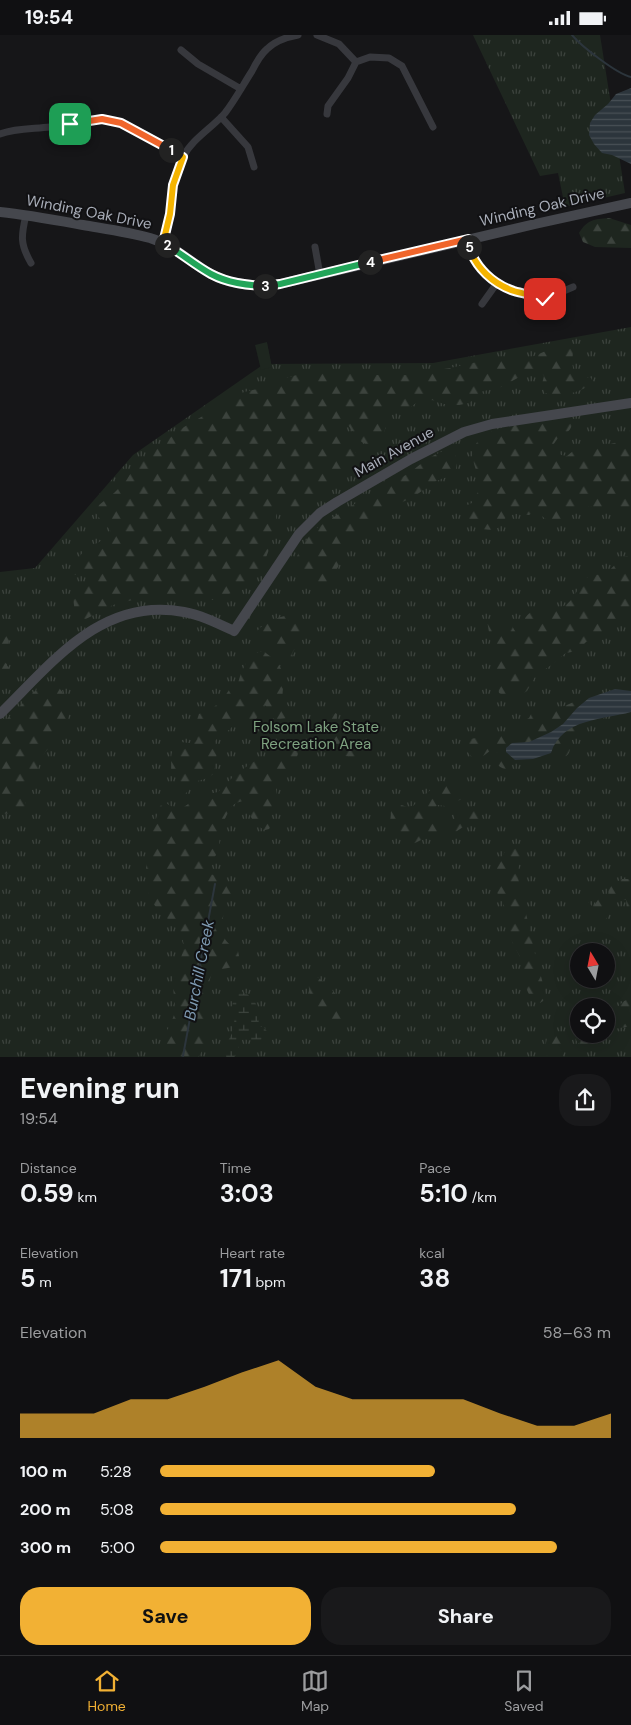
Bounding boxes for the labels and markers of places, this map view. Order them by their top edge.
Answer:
pin [49,103,91,145]
pin: 1 [158,137,184,163]
pin: 2 [154,233,180,257]
pin: 5 [456,235,482,259]
pin: 4 [358,249,382,275]
pin: 3 [252,273,278,299]
pin [524,278,566,320]

